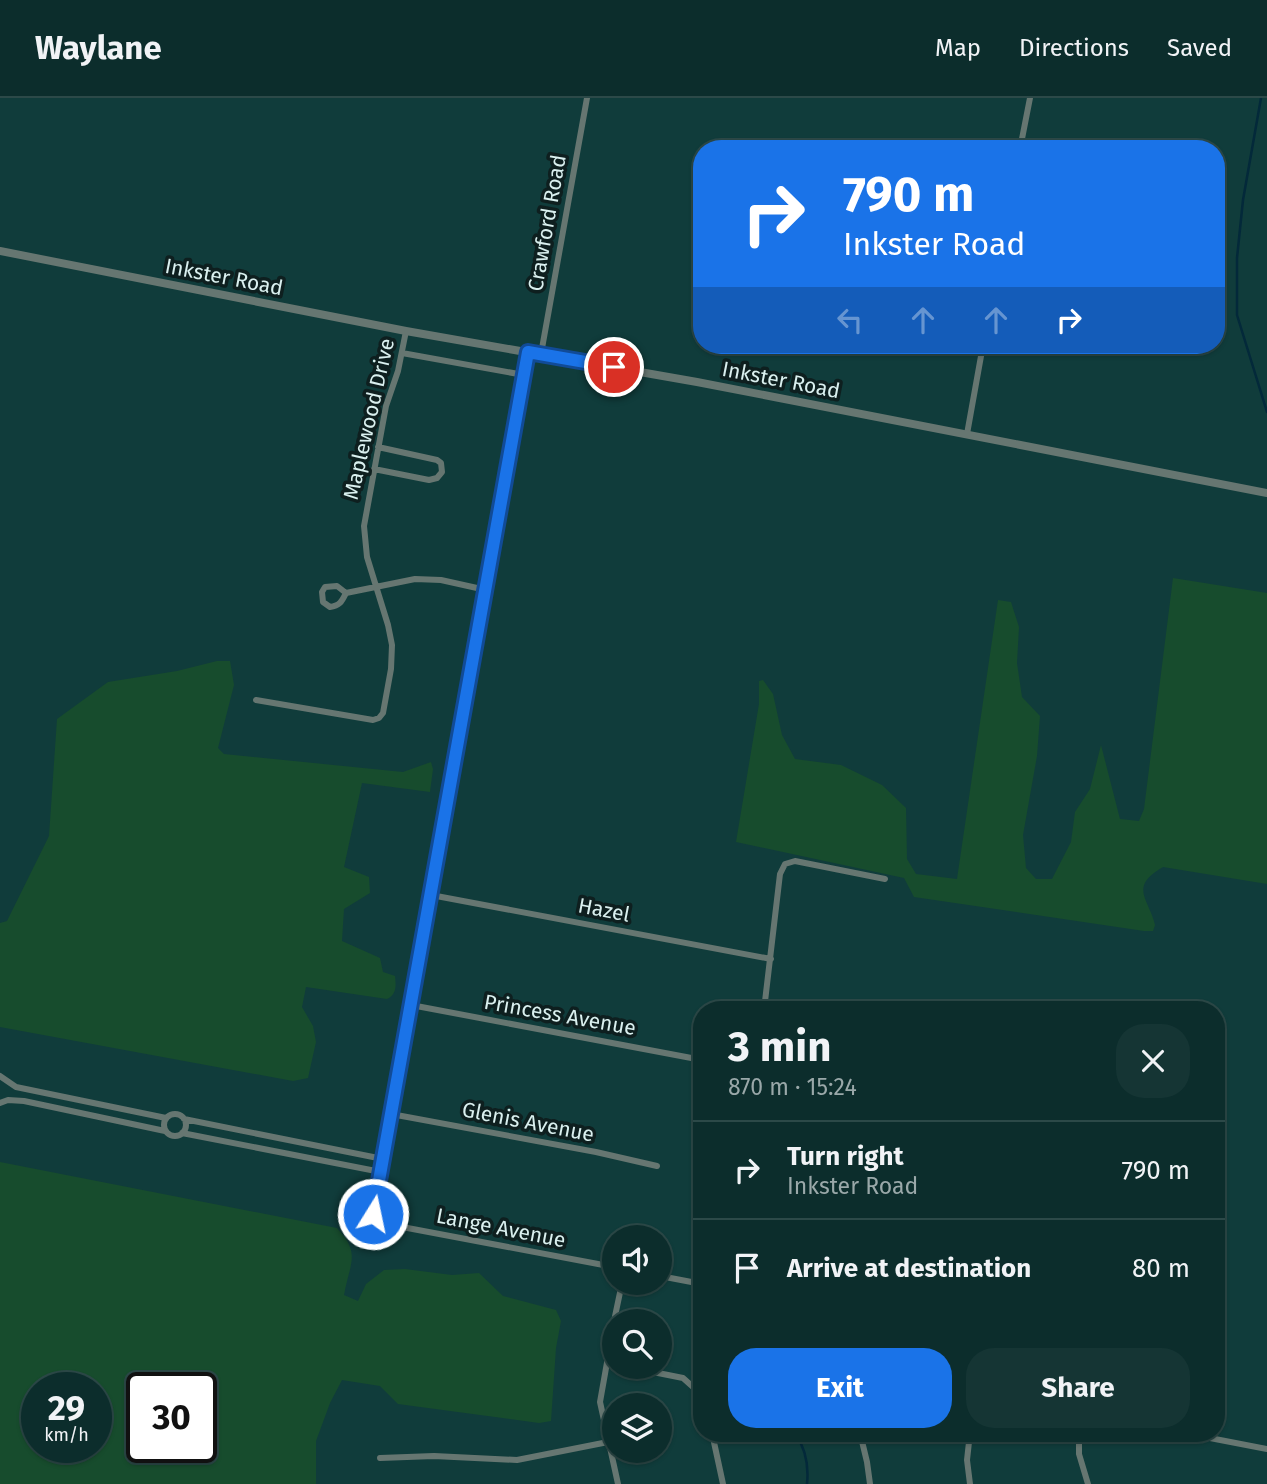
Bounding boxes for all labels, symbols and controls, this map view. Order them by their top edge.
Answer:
text: Waylane [35,28,162,68]
text: Map [935,34,981,62]
text: Directions [1019,34,1129,62]
text: Saved [1167,34,1232,62]
street label: Crawford Road [522,153,572,293]
text: 790 m [843,165,974,224]
icon: right [728,168,819,259]
text: Inkster Road [843,225,1026,263]
street label: Inkster Road [163,253,285,301]
icon: left [831,301,869,339]
icon: ahead [904,301,942,339]
icon: ahead [977,301,1015,339]
icon: right [1050,301,1088,339]
street label: Maplewood Drive [338,336,400,502]
pin [584,337,644,397]
icon: arrive [595,348,633,386]
street label: Inkster Road [720,356,842,404]
street label: Hazel [576,892,632,928]
street label: Princess Avenue [482,989,638,1041]
text: 3 min [728,1022,831,1072]
button: close [1116,1024,1190,1098]
text: 870 m · 15:24 [728,1073,857,1101]
street label: Glenis Avenue [460,1096,596,1148]
text: Turn right [787,1141,904,1172]
icon: right [728,1151,766,1189]
text: 790 m [1122,1155,1190,1186]
text: Inkster Road [787,1172,918,1200]
position arrow [336,1177,410,1251]
street label: Lange Avenue [434,1203,568,1253]
map controls [602,1225,672,1463]
button: sound [602,1225,672,1295]
icon: arrive [728,1249,766,1287]
text: Arrive at destination [787,1253,1031,1284]
text: 80 m [1132,1253,1190,1284]
button: search [602,1309,672,1379]
button: Exit [728,1348,952,1428]
button: Share [966,1348,1190,1428]
speed limit sign: 30 [126,1372,217,1463]
text: 29 [48,1387,85,1429]
button: layers [602,1393,672,1463]
text: km/h [44,1424,89,1446]

